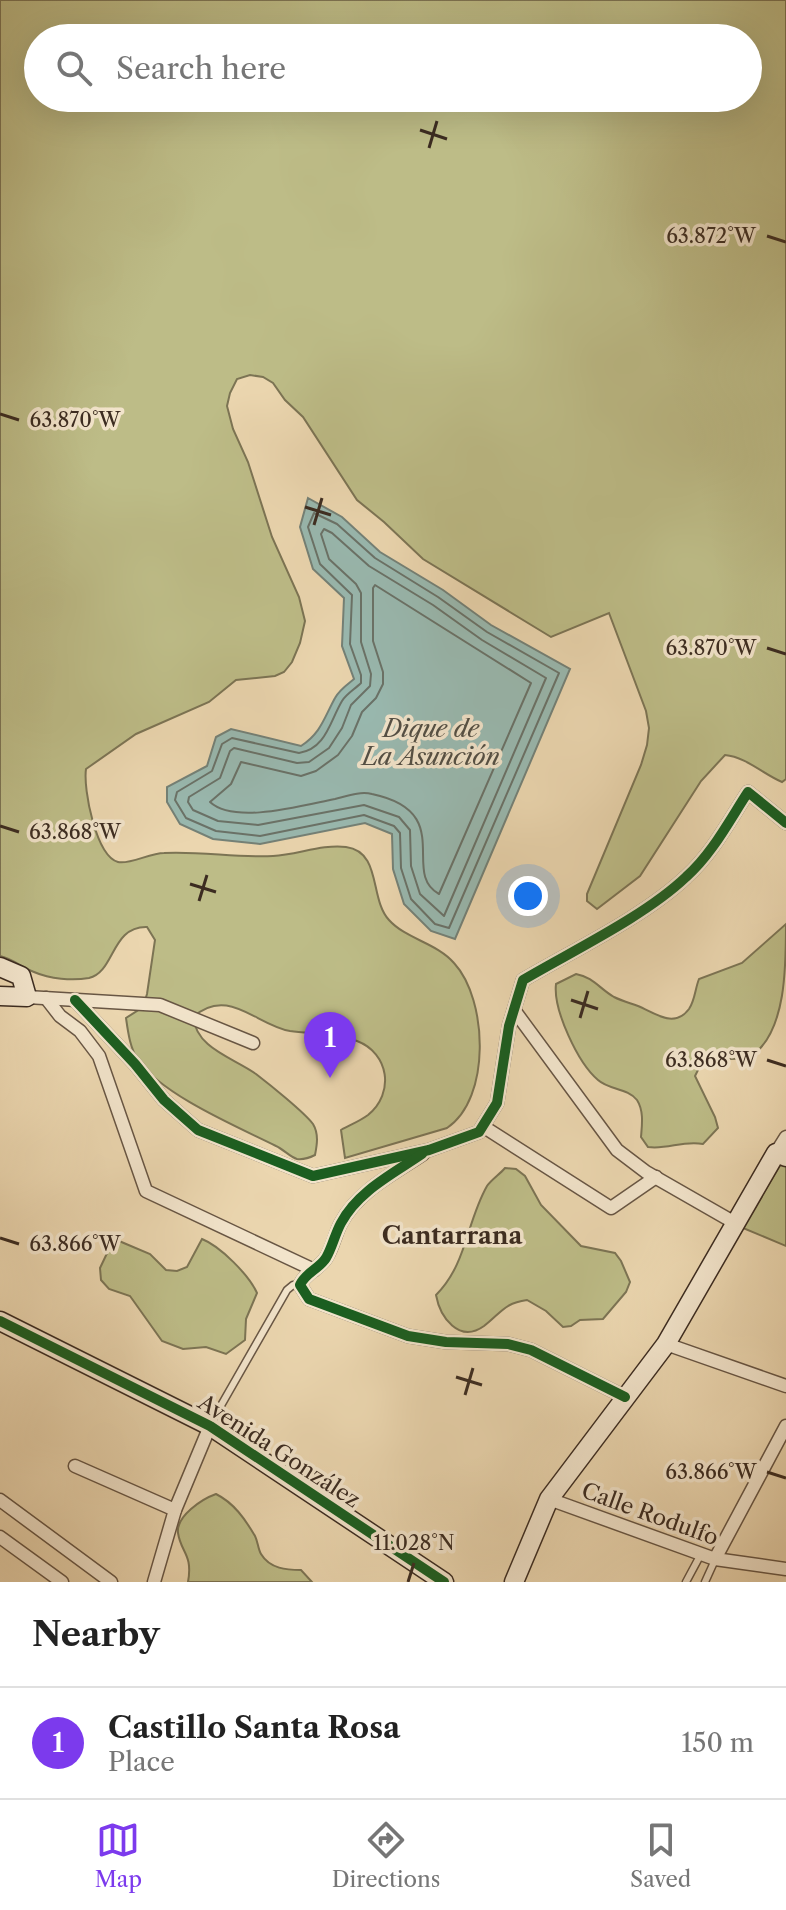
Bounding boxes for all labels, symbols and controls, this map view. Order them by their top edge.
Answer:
search box [24,24,762,112]
icon: search [52,46,96,90]
text: Search here [116,50,286,87]
text: 63.872°W [666,224,757,248]
text: 63.870°W [30,408,122,432]
text: 63.870°W [666,636,758,660]
water label: Dique de La Asunción [360,714,500,771]
text: 63.868°W [29,820,122,844]
your location [508,876,548,916]
pin: 1 [304,1012,356,1078]
text: 63.868°W [665,1048,758,1072]
district label: Cantarrana [382,1221,523,1250]
text: 63.866°W [29,1232,122,1256]
street label: Avenida González [192,1388,365,1513]
text: 63.866°W [665,1460,758,1484]
street label: Calle Rodulfo [578,1477,722,1551]
text: 11.028°N [374,1531,454,1555]
text: Nearby [32,1613,160,1655]
text: Castillo Santa Rosa [108,1709,400,1746]
text: 1 [52,1727,64,1759]
text: 150 m [681,1727,754,1759]
text: Place [108,1746,175,1778]
tab: Map [95,1818,142,1893]
tab: Directions [332,1818,440,1893]
tab: Saved [630,1818,691,1893]

